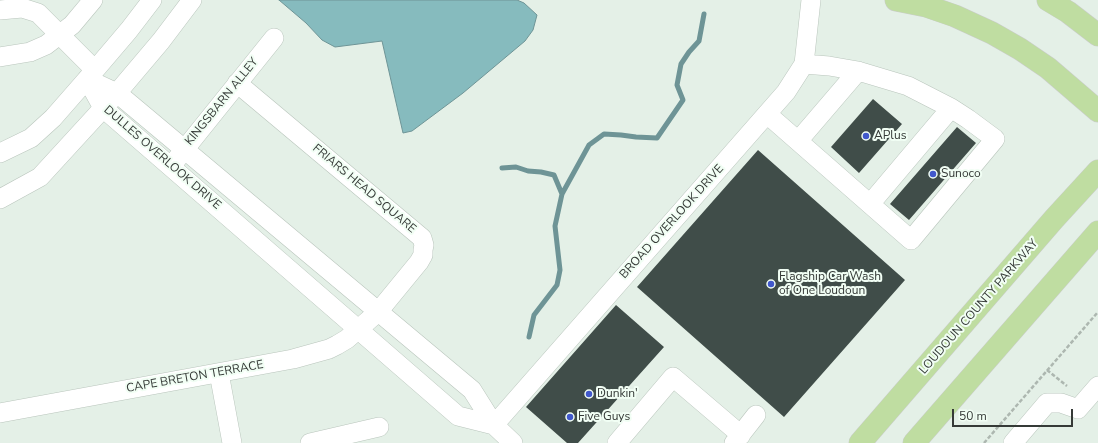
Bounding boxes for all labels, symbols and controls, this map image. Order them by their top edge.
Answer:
street label: KINGSBARN ALLEY [182,55,262,149]
street label: DULLES OVERLOOK DRIVE [100,103,224,213]
place label: APlus [874,129,906,143]
marker: APlus [861,131,871,141]
street label: FRIARS HEAD SQUARE [309,141,419,237]
street label: BROAD OVERLOOK DRIVE [617,162,727,282]
place label: Sunoco [941,167,981,181]
marker: Sunoco [928,169,938,179]
street label: LOUDOUN COUNTY PARKWAY [917,237,1041,377]
place label: Flagship Car Wash of One Loudoun [779,270,881,298]
marker: Flagship Car Wash of One Loudoun [766,279,776,289]
street label: CAPE BRETON TERRACE [125,358,265,396]
place label: Dunkin' [597,387,638,401]
marker: Dunkin' [584,389,594,399]
scale bar [954,401,1075,427]
text: 50 m [959,408,987,424]
place label: Five Guys [578,410,630,424]
marker: Five Guys [565,412,575,422]

